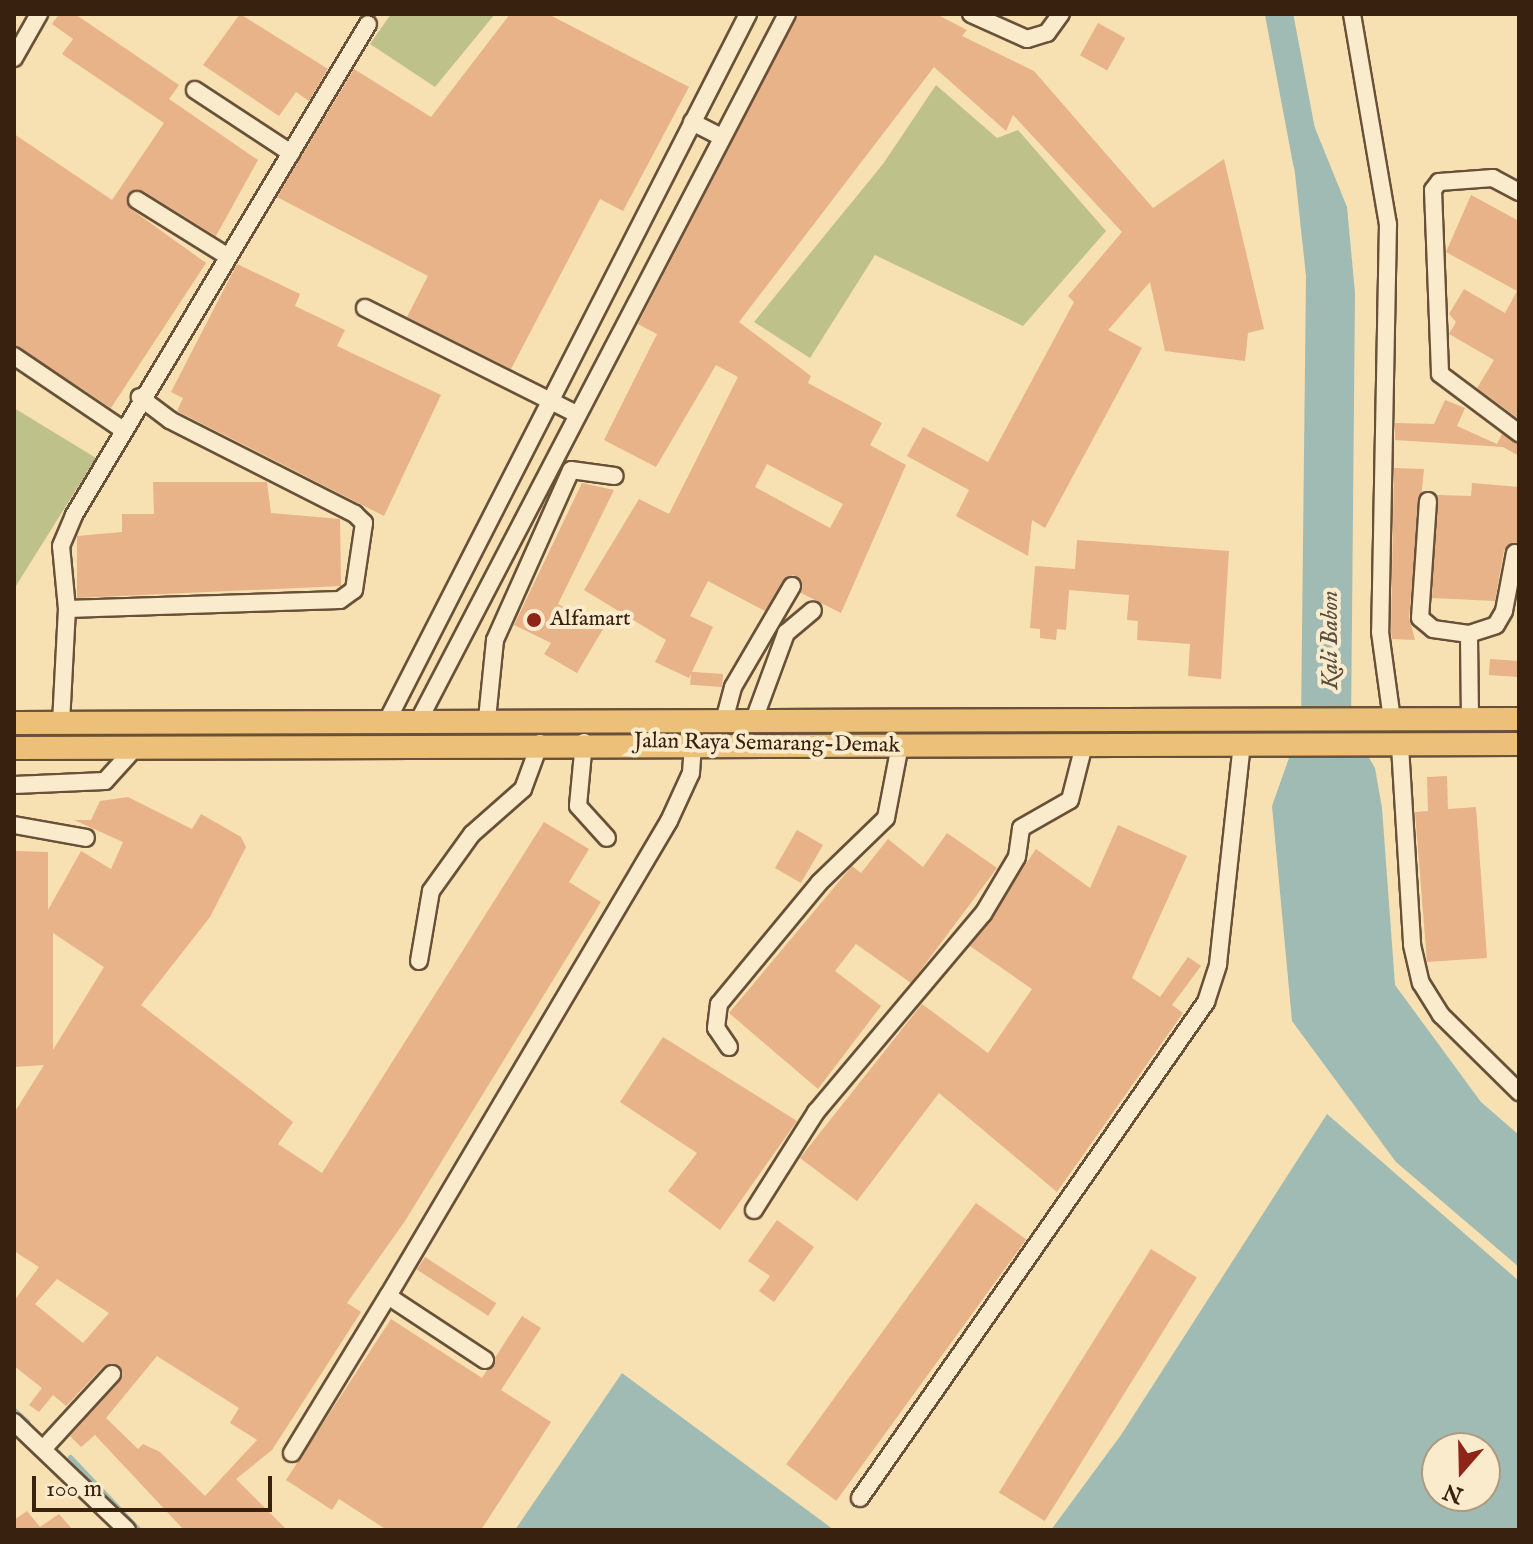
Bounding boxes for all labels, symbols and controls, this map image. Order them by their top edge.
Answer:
water label: Kali Babon [1317,591,1345,689]
place label: Alfamart [550,607,631,633]
marker: Alfamart [525,611,543,629]
street label: Jalan Raya Semarang-Demak [634,728,900,760]
north arrow [1421,1432,1501,1512]
scale bar [36,1460,276,1510]
text: 100 m [46,1474,102,1505]
text: N [1440,1476,1467,1509]

